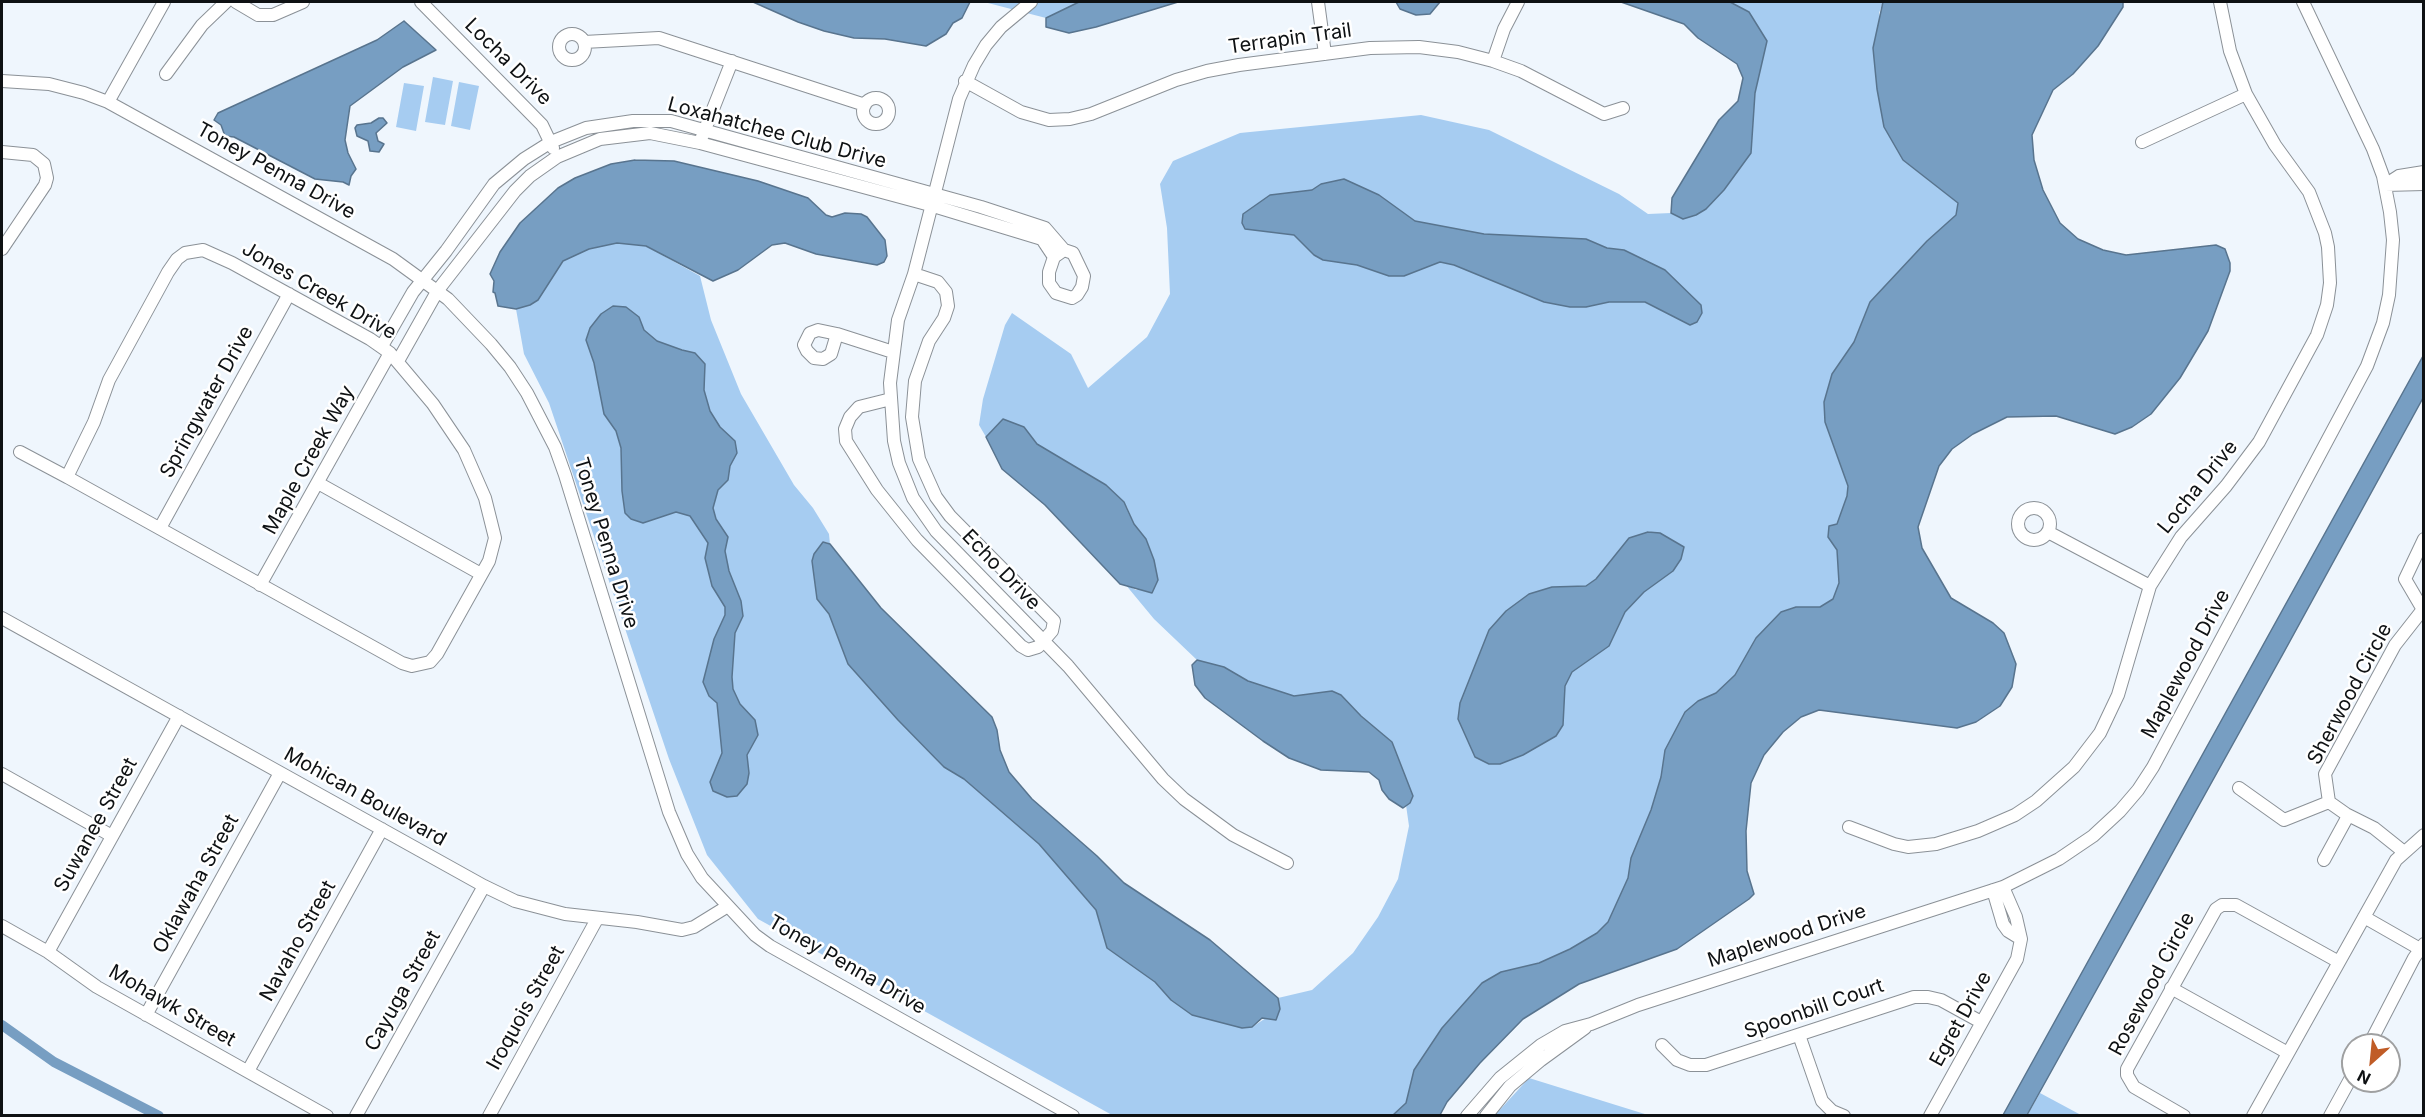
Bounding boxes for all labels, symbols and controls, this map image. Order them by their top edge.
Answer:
street label: Locha Drive [460,14,556,110]
street label: Terrapin Trail [1227,18,1353,60]
street label: Loxahatchee Club Drive [665,92,889,174]
street label: Toney Penna Drive [192,117,360,225]
street label: Jones Creek Drive [237,237,401,345]
street label: Springwater Drive [155,322,259,482]
street label: Maple Creek Way [258,381,360,539]
street label: Locha Drive [2153,436,2243,538]
street label: Toney Penna Drive [569,455,643,631]
street label: Echo Drive [957,525,1045,615]
street label: Maplewood Drive [2137,585,2235,743]
street label: Sherwood Circle [2303,619,2397,769]
street label: Mohican Boulevard [280,742,450,852]
street label: Suwanee Street [49,754,143,896]
street label: Oklawaha Street [148,810,244,958]
street label: Navaho Street [255,876,341,1006]
street label: Maplewood Drive [1705,899,1869,973]
street label: Rosewood Circle [2104,908,2200,1060]
street label: Toney Penna Drive [764,910,930,1020]
street label: Cayuga Street [360,927,446,1055]
street label: Iroquois Street [482,942,570,1074]
street label: Mohawk Street [104,960,240,1052]
street label: Egret Drive [1925,967,1997,1071]
street label: Spoonbill Court [1741,974,1887,1044]
north arrow [2341,1033,2401,1093]
text: N [2354,1066,2374,1089]

